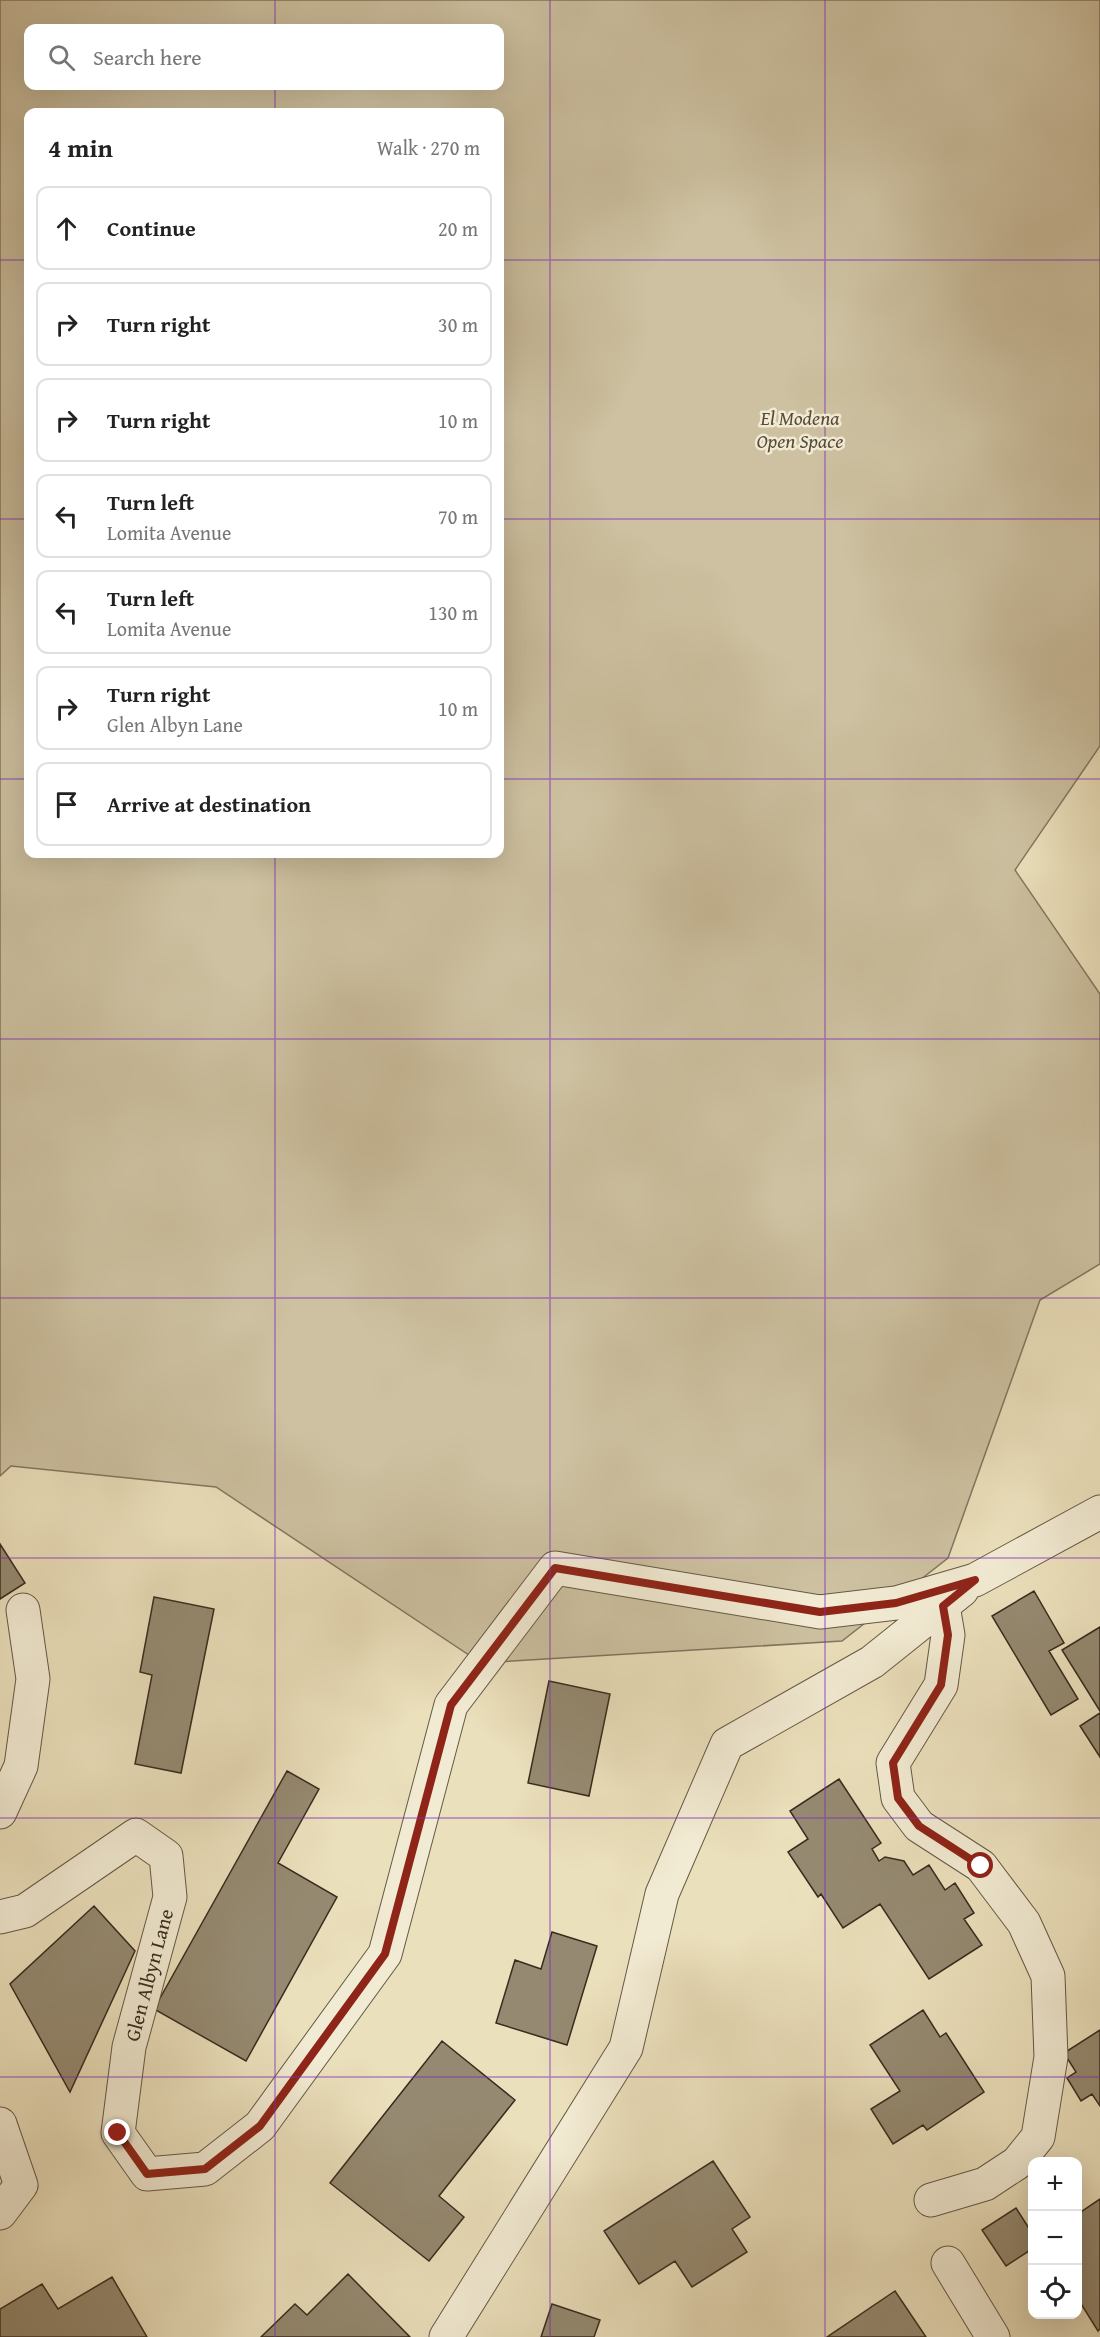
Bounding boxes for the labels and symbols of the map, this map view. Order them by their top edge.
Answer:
park label: El Modena Open Space [757,403,843,455]
route start [967,1852,993,1878]
street label: Glen Albyn Lane [117,1905,180,2044]
route end [104,2119,130,2145]

